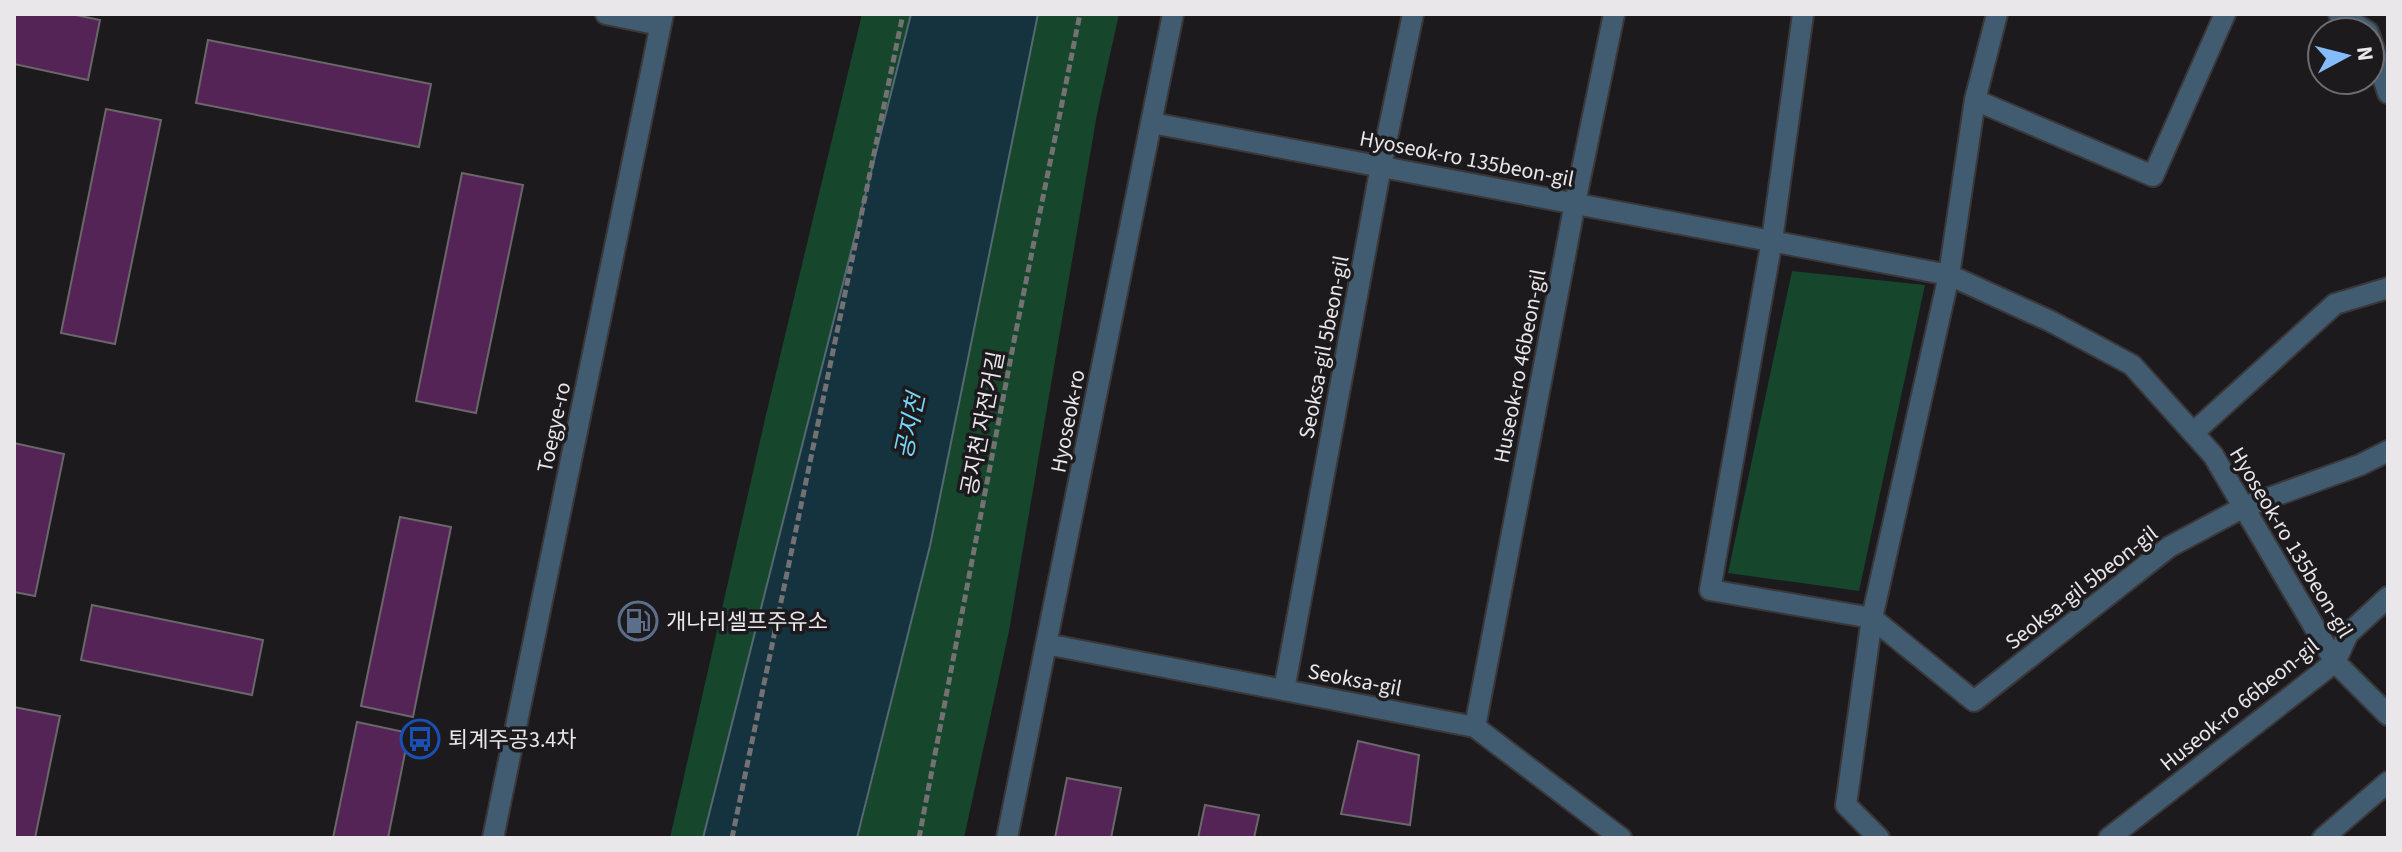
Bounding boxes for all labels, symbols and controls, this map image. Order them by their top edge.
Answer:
north arrow [2306,16,2386,96]
text: N [2348,44,2382,63]
street label: Hyoseok-ro 135beon-gil [1357,122,1577,195]
street label: Seoksa-gil 5beon-gil [1291,253,1357,442]
street label: Huseok-ro 46beon-gil [1486,267,1554,466]
street label: 공지천 자전거길 [953,348,1013,498]
street label: Hyoseok-ro [1042,367,1094,476]
street label: Toegye-ro [529,379,579,475]
water label: 공지천 [886,387,935,462]
street label: Hyoseok-ro 135beon-gil [2221,441,2361,644]
street label: Seoksa-gil 5beon-gil [1998,518,2165,658]
fuel station icon: 개나리셀프주유소 [617,600,659,642]
place label: 개나리셀프주유소 [666,606,828,638]
street label: Huseok-ro 66beon-gil [2153,630,2326,779]
street label: Seoksa-gil [1305,655,1404,705]
bus stop icon: 퇴계주공3.4차 [399,718,441,760]
place label: 퇴계주공3.4차 [448,724,577,756]

